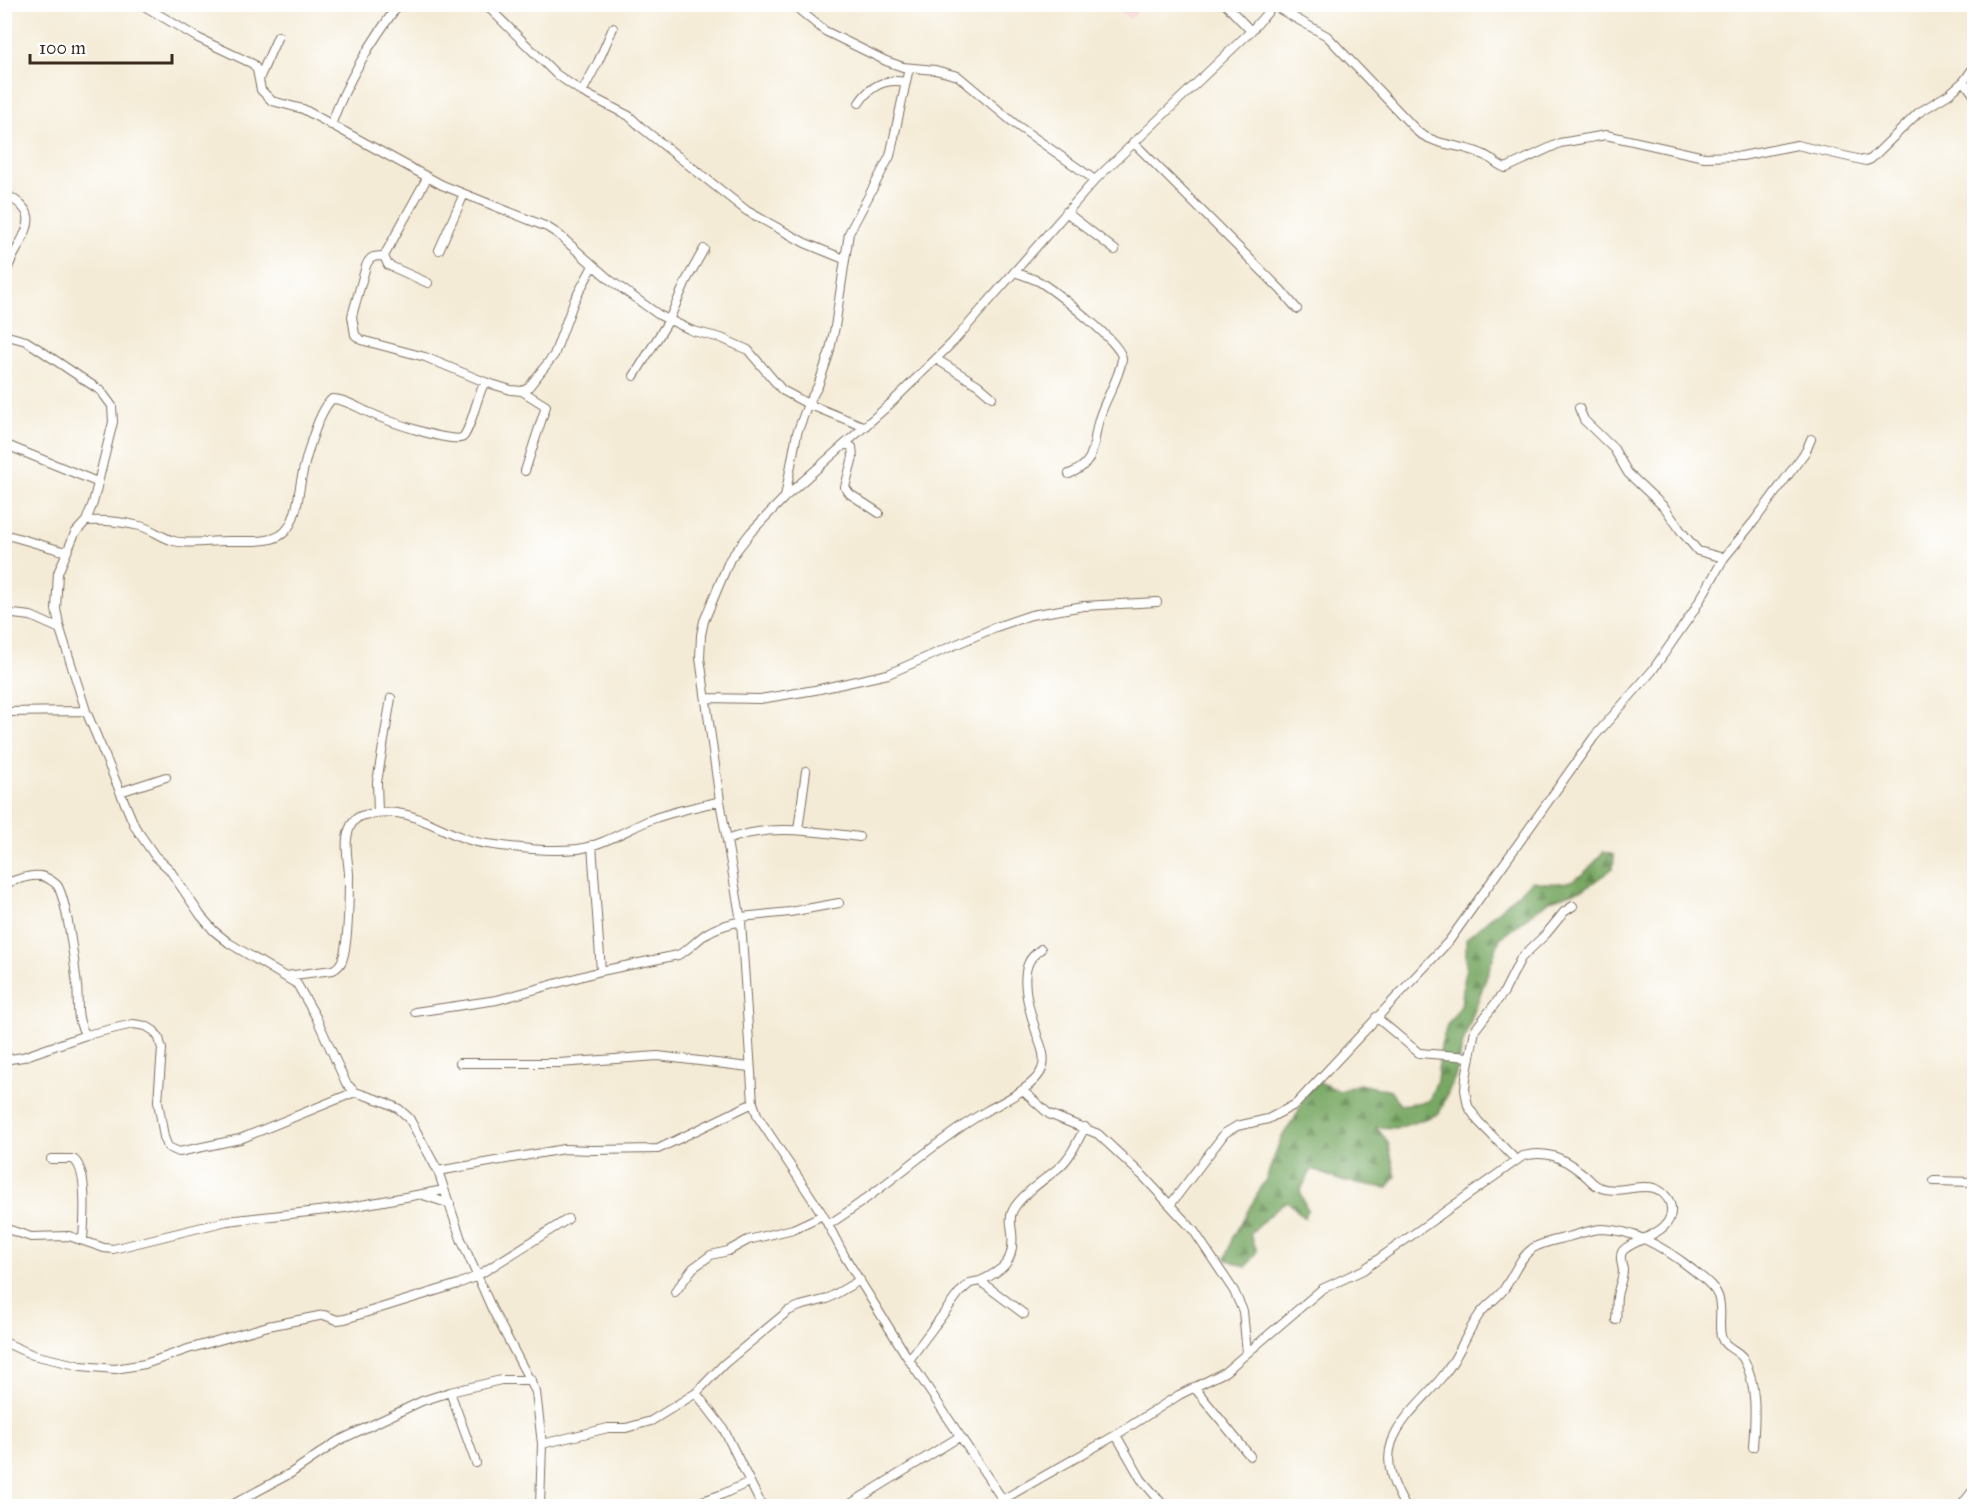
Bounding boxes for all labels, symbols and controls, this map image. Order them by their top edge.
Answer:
scale bar [30,27,172,65]
text: 100 m [39,37,86,59]

